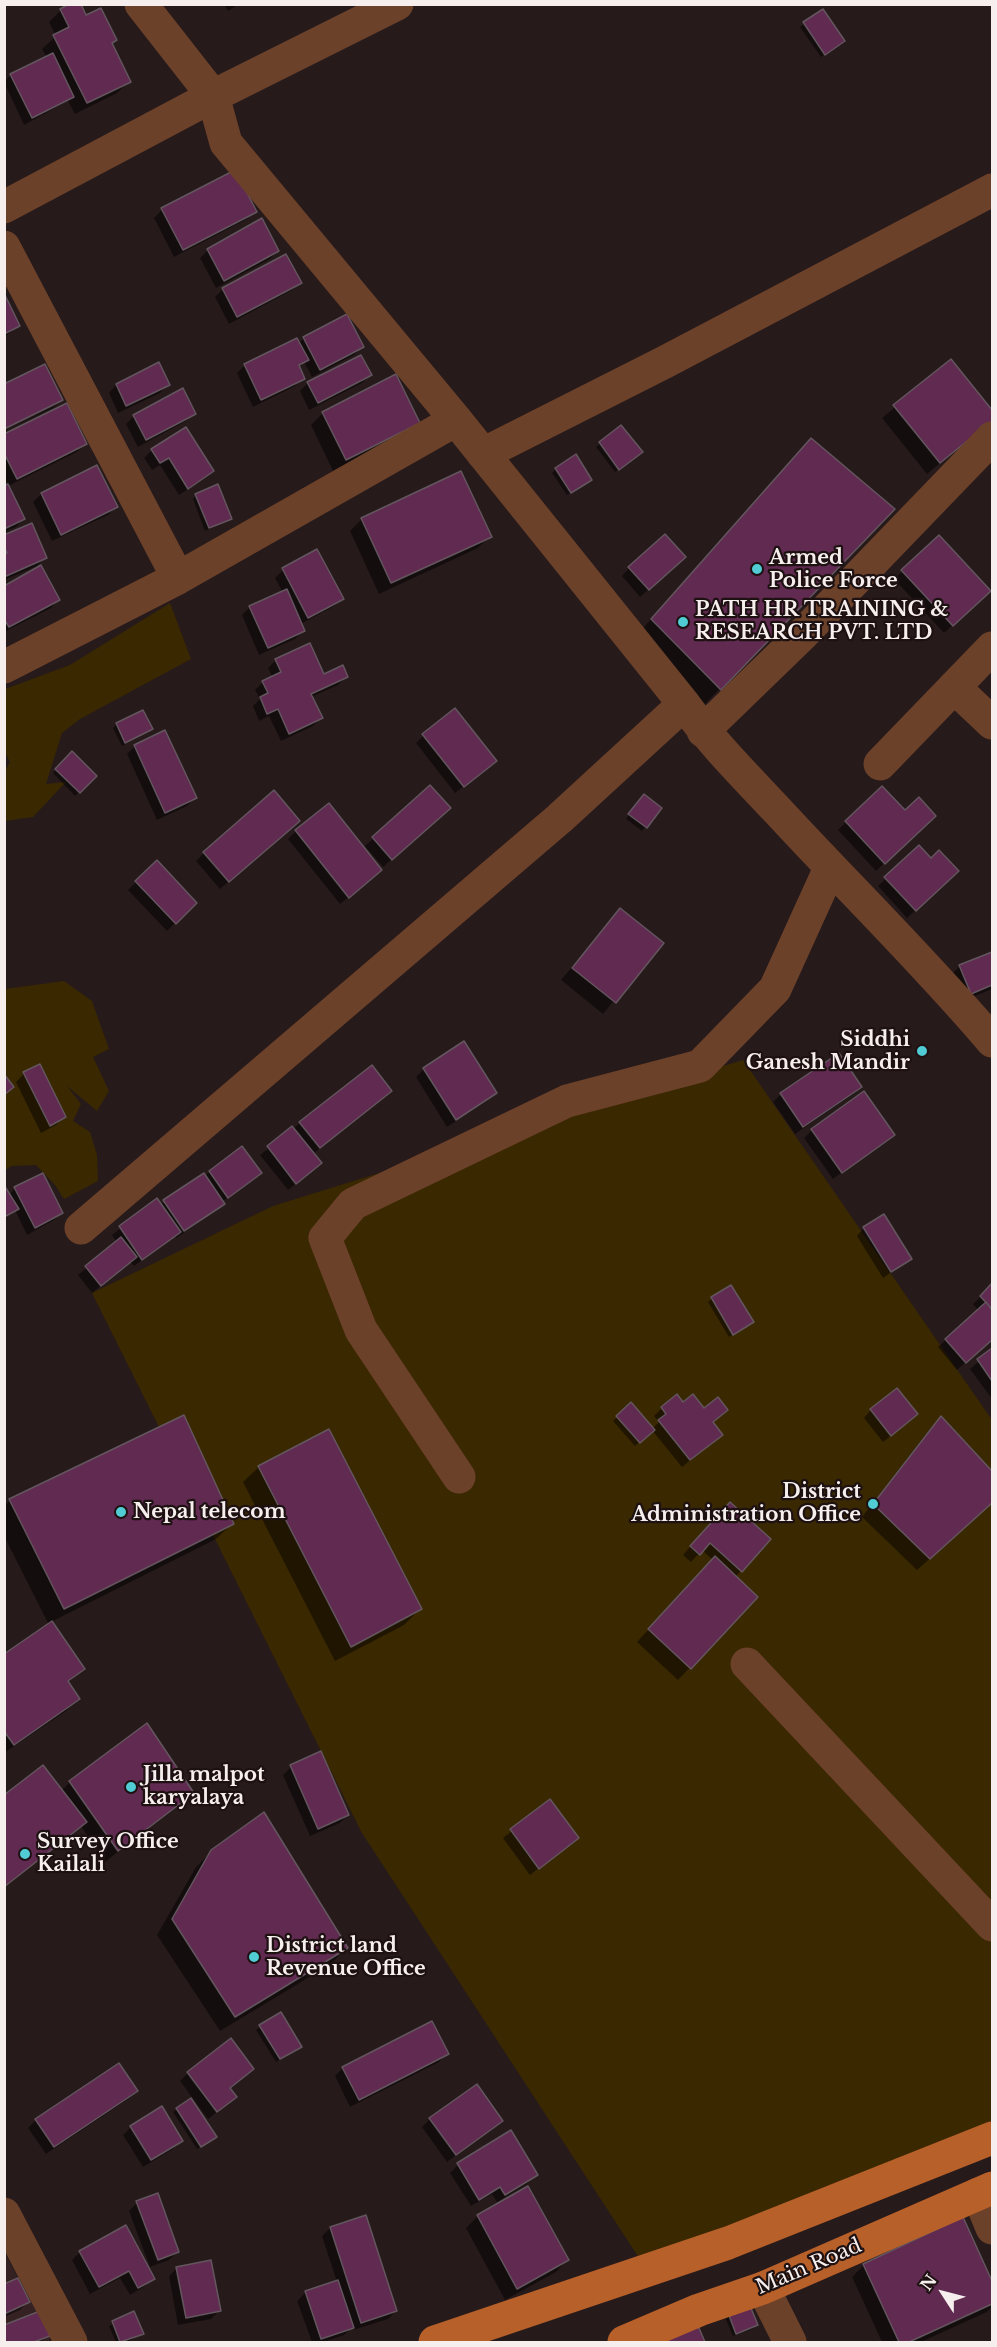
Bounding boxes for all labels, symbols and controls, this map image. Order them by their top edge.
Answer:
place label: Armed Police Force [769,546,898,593]
marker: Armed Police Force [750,562,764,576]
place label: PATH HR TRAINING & RESEARCH PVT. LTD [695,598,948,645]
marker: PATH HR TRAINING & RESEARCH PVT. LTD [676,615,690,629]
place label: Siddhi Ganesh Mandir [746,1028,910,1075]
marker: Siddhi Ganesh Mandir [915,1044,929,1058]
place label: District Administration Office [631,1480,861,1527]
marker: District Administration Office [866,1497,880,1511]
place label: Nepal telecom [133,1500,286,1524]
marker: Nepal telecom [114,1505,128,1519]
place label: Jilla malpot karyalaya [143,1763,265,1810]
marker: Jilla malpot karyalaya [124,1780,138,1794]
place label: Survey Office Kailali [37,1830,179,1877]
marker: Survey Office Kailali [18,1847,32,1861]
place label: District land Revenue Office [266,1934,426,1981]
marker: District land Revenue Office [247,1950,261,1964]
street label: Main Road [753,2234,865,2300]
north arrow [913,2263,973,2323]
text: N [916,2270,941,2294]

